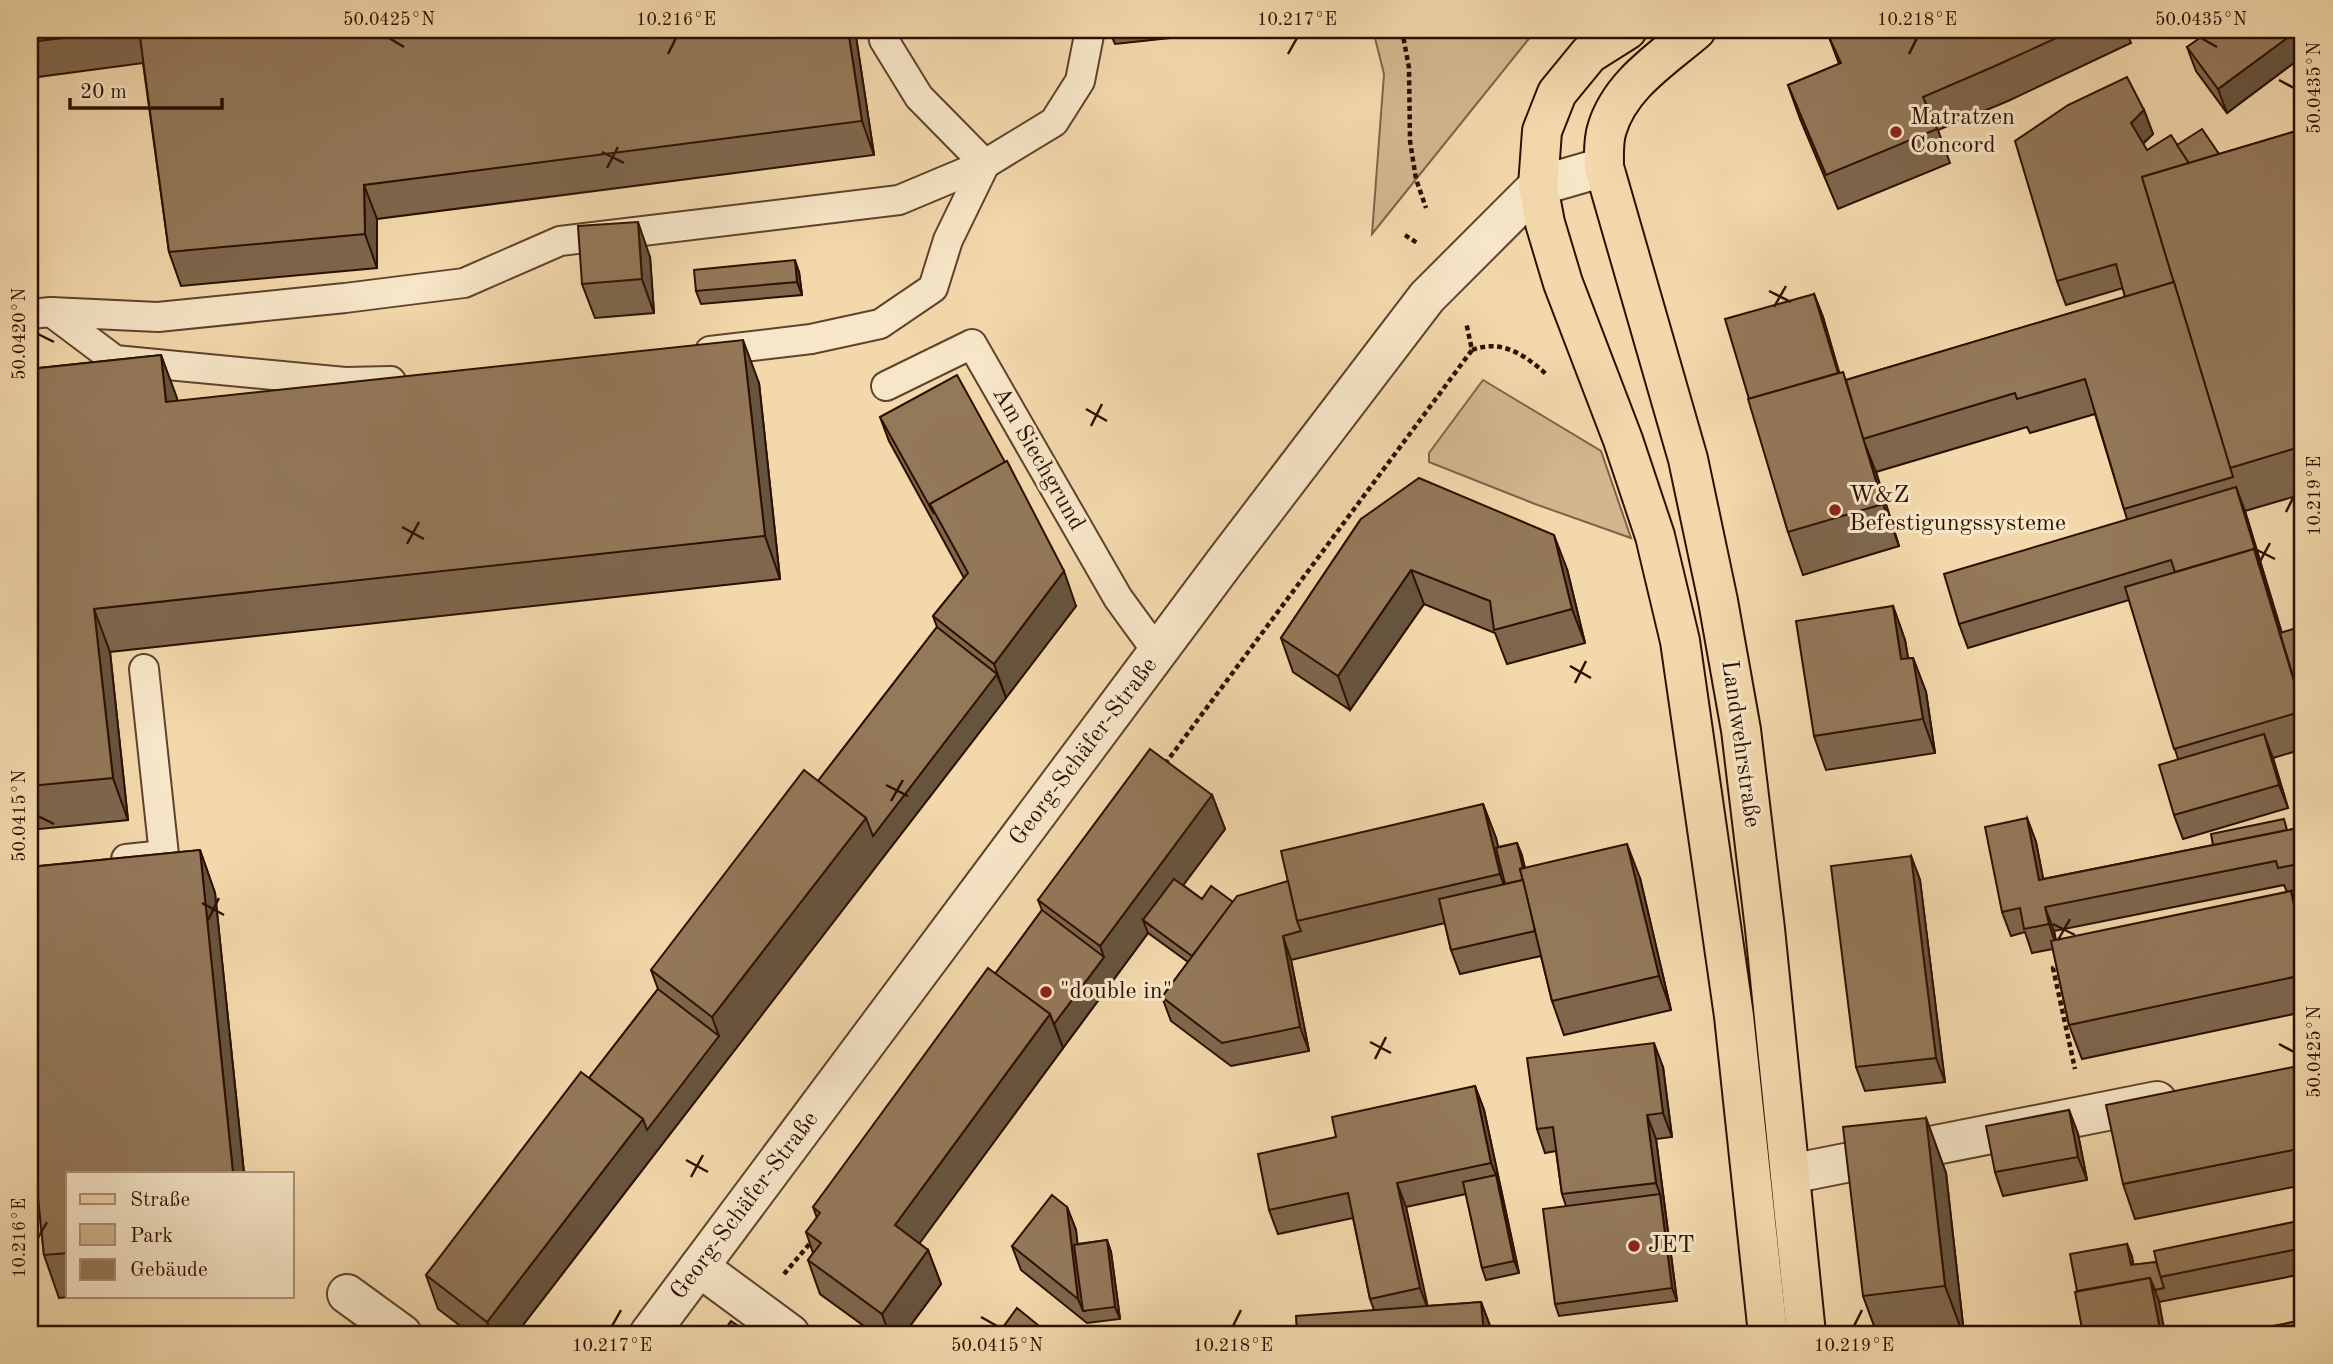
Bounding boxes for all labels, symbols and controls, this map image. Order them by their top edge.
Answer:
text: 50.0425°N [343,11,435,29]
text: 10.216°E [636,11,716,29]
text: 10.217°E [1257,11,1337,29]
text: 10.218°E [1877,11,1957,29]
text: 50.0435°N [2155,11,2247,29]
text: 50.0435°N [2306,42,2324,134]
scale bar [70,66,222,110]
text: 20 m [80,82,127,103]
place label: Matratzen Concord [1910,106,2015,158]
marker: Matratzen Concord [1888,124,1904,140]
text: 50.0420°N [11,288,29,380]
street label: Am Siechgrund [987,383,1089,535]
text: 10.219°E [2306,456,2324,536]
place label: W&Z Befestigungssysteme [1849,484,2066,536]
marker: W&Z Befestigungssysteme [1827,502,1843,518]
street label: Georg-Schäfer-Straße [1006,654,1162,850]
street label: Landwehrstraße [1716,659,1764,829]
text: 50.0415°N [11,770,29,862]
place label: "double in" [1060,980,1172,1004]
marker: "double in" [1038,984,1054,1000]
text: 50.0425°N [2306,1006,2324,1098]
street label: Georg-Schäfer-Straße [667,1108,823,1304]
legend [66,1172,294,1298]
text: Straße [130,1190,190,1211]
text: 10.216°E [11,1198,29,1278]
text: Park [130,1226,173,1247]
place label: JET [1648,1234,1695,1258]
marker: JET [1626,1238,1642,1254]
text: Gebäude [130,1260,208,1281]
text: 10.217°E [572,1337,652,1355]
text: 50.0415°N [951,1337,1043,1355]
text: 10.218°E [1193,1337,1273,1355]
text: 10.219°E [1814,1337,1894,1355]

